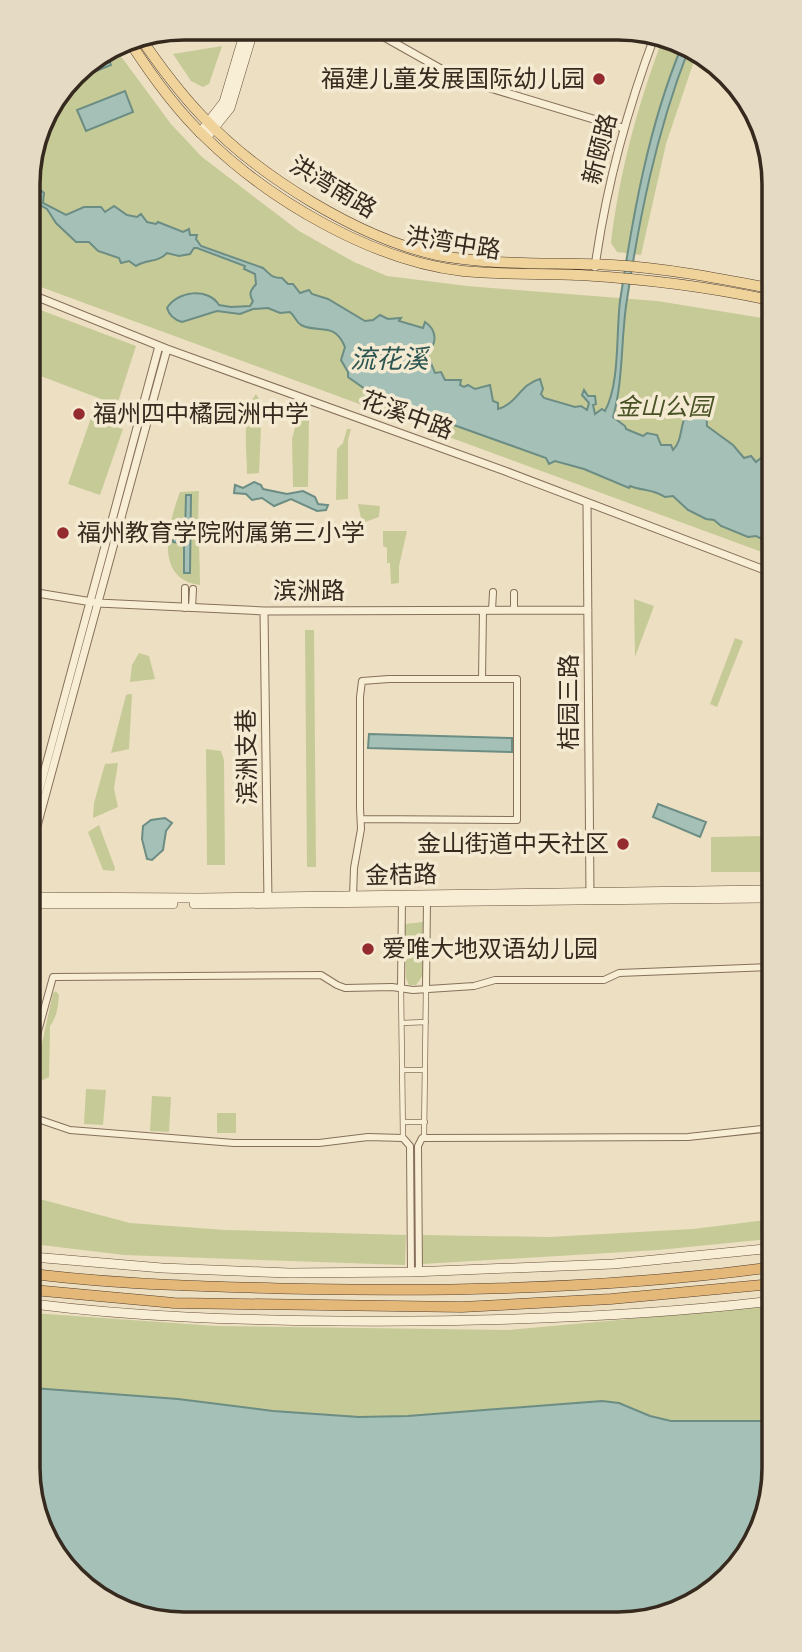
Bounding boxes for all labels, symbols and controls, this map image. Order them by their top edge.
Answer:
place label: 福建儿童发展国际幼儿园 [321,61,585,94]
marker: 福建儿童发展国际幼儿园 [591,71,607,87]
street label: 新颐路 [574,110,623,188]
street label: 洪湾南路 [284,147,383,225]
street label: 洪湾中路 [403,218,503,265]
water label: 流花溪 [350,340,431,376]
street label: 花溪中路 [357,382,458,446]
park label: 金山公园 [616,389,715,422]
place label: 福州四中橘园洲中学 [93,396,309,429]
marker: 福州四中橘园洲中学 [71,406,87,422]
place label: 福州教育学院附属第三小学 [77,515,365,548]
marker: 福州教育学院附属第三小学 [55,525,71,541]
street label: 滨洲路 [273,573,345,606]
street label: 桔园三路 [551,654,584,750]
street label: 滨洲支巷 [228,709,263,805]
place label: 金山街道中天社区 [417,826,609,859]
marker: 金山街道中天社区 [615,836,631,852]
street label: 金桔路 [365,856,437,891]
place label: 爱唯大地双语幼儿园 [382,931,598,964]
marker: 爱唯大地双语幼儿园 [360,941,376,957]

